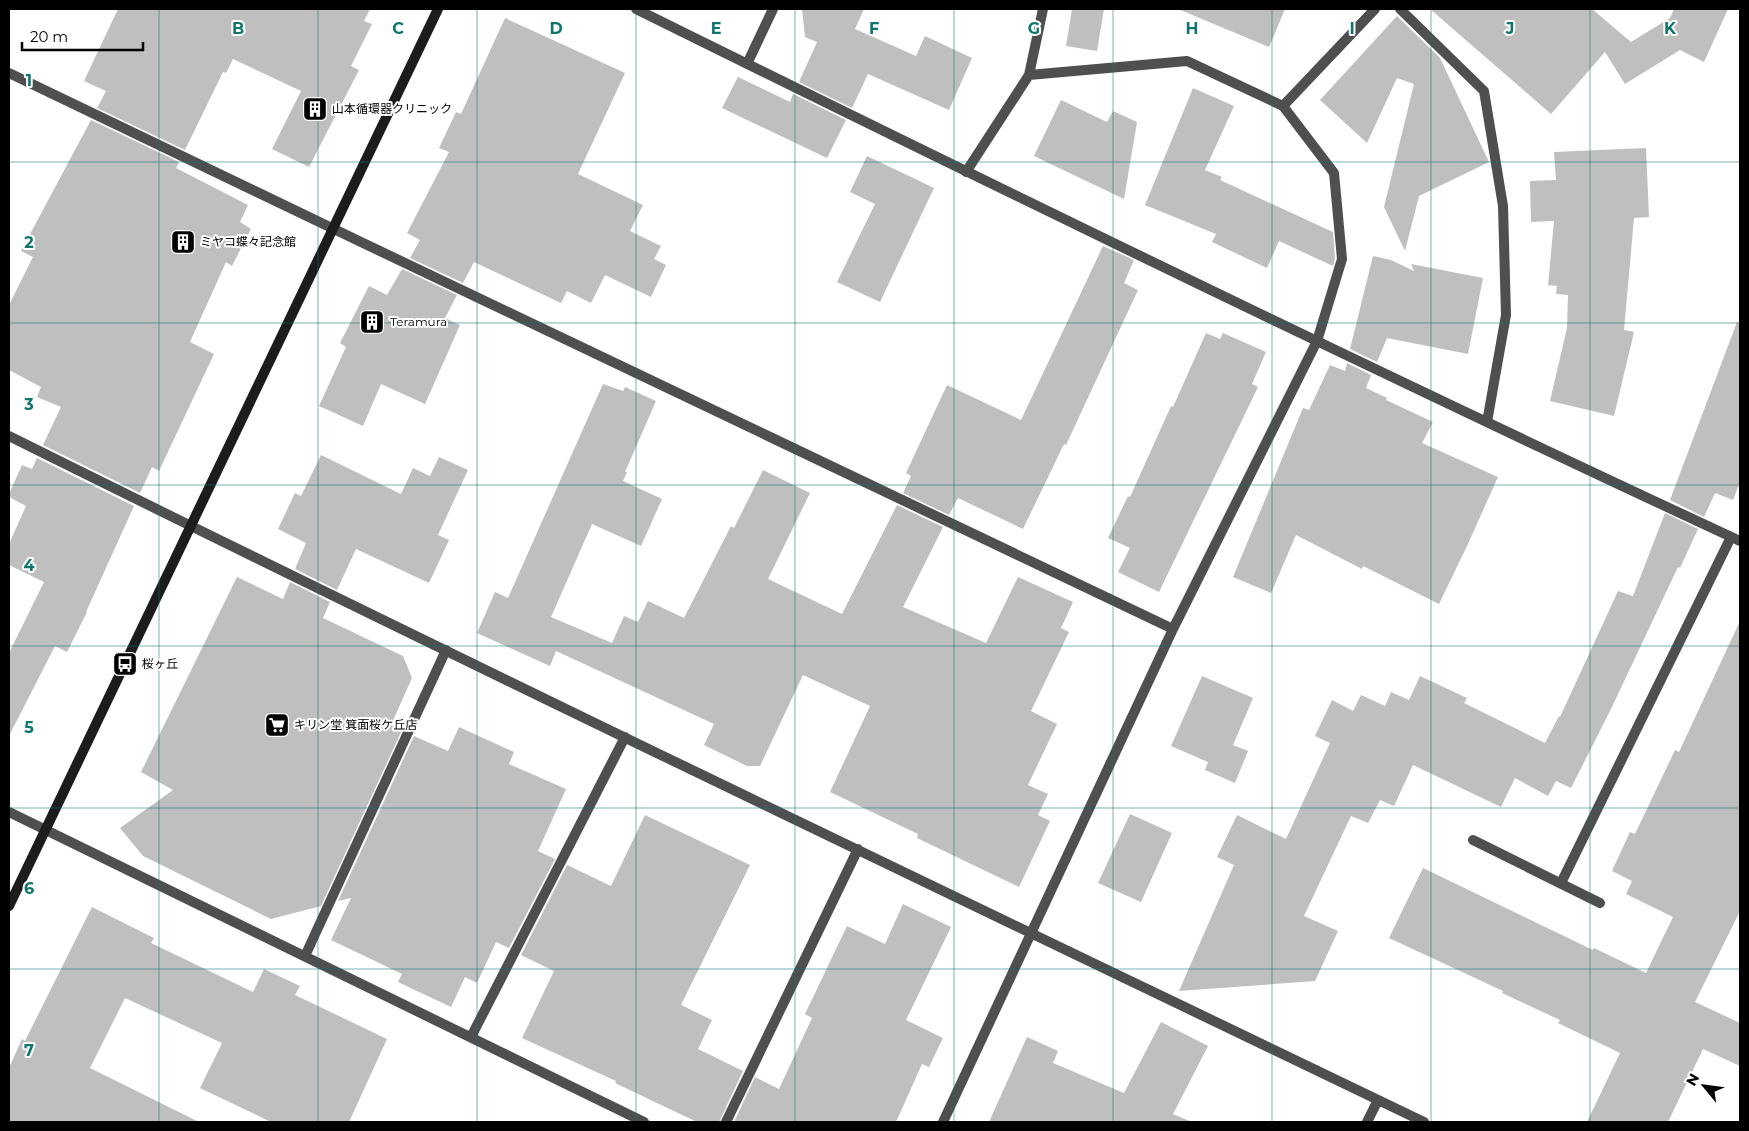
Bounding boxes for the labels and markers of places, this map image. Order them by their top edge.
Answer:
building icon: 山本循環器クリニック [302,96,328,122]
place label: 山本循環器クリニック [332,101,452,116]
building icon: ミヤコ蝶々記念館 [170,229,196,255]
place label: ミヤコ蝶々記念館 [200,234,296,249]
building icon: Teramura [359,309,385,335]
place label: Teramura [390,314,447,329]
bus stop icon: 桜ヶ丘 [112,651,138,677]
place label: 桜ヶ丘 [142,656,178,671]
supermarket icon: キリン堂 箕面桜ケ丘店 [264,712,290,738]
place label: キリン堂 箕面桜ケ丘店 [294,717,417,732]

